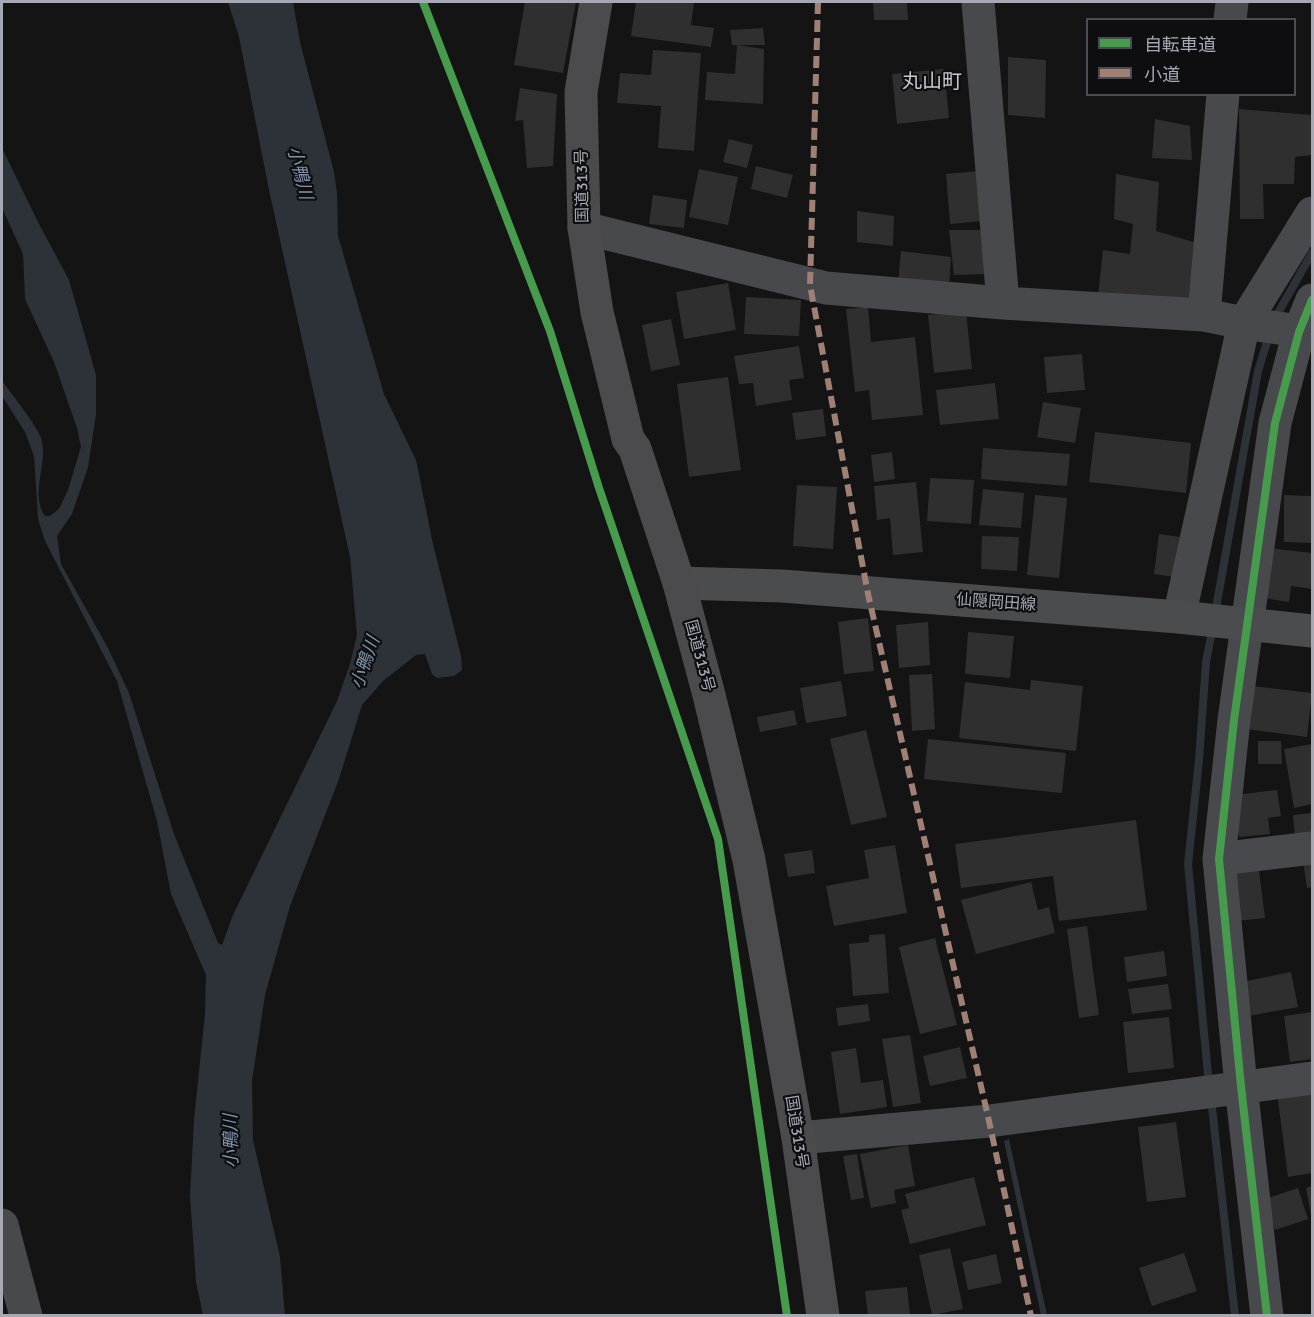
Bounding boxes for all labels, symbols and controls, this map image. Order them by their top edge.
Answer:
legend [1086,18,1296,96]
text: 自転車道 [1144,34,1216,56]
text: 小道 [1144,64,1180,86]
district label: 丸山町 [902,71,962,95]
water label: 小鴨川 [282,144,316,202]
street label: 国道313号 [573,149,593,223]
street label: 仙隠岡田線 [955,591,1037,615]
street label: 国道313号 [680,618,718,694]
water label: 小鴨川 [347,634,385,692]
street label: 国道313号 [781,1094,811,1170]
water label: 小鴨川 [221,1114,243,1168]

